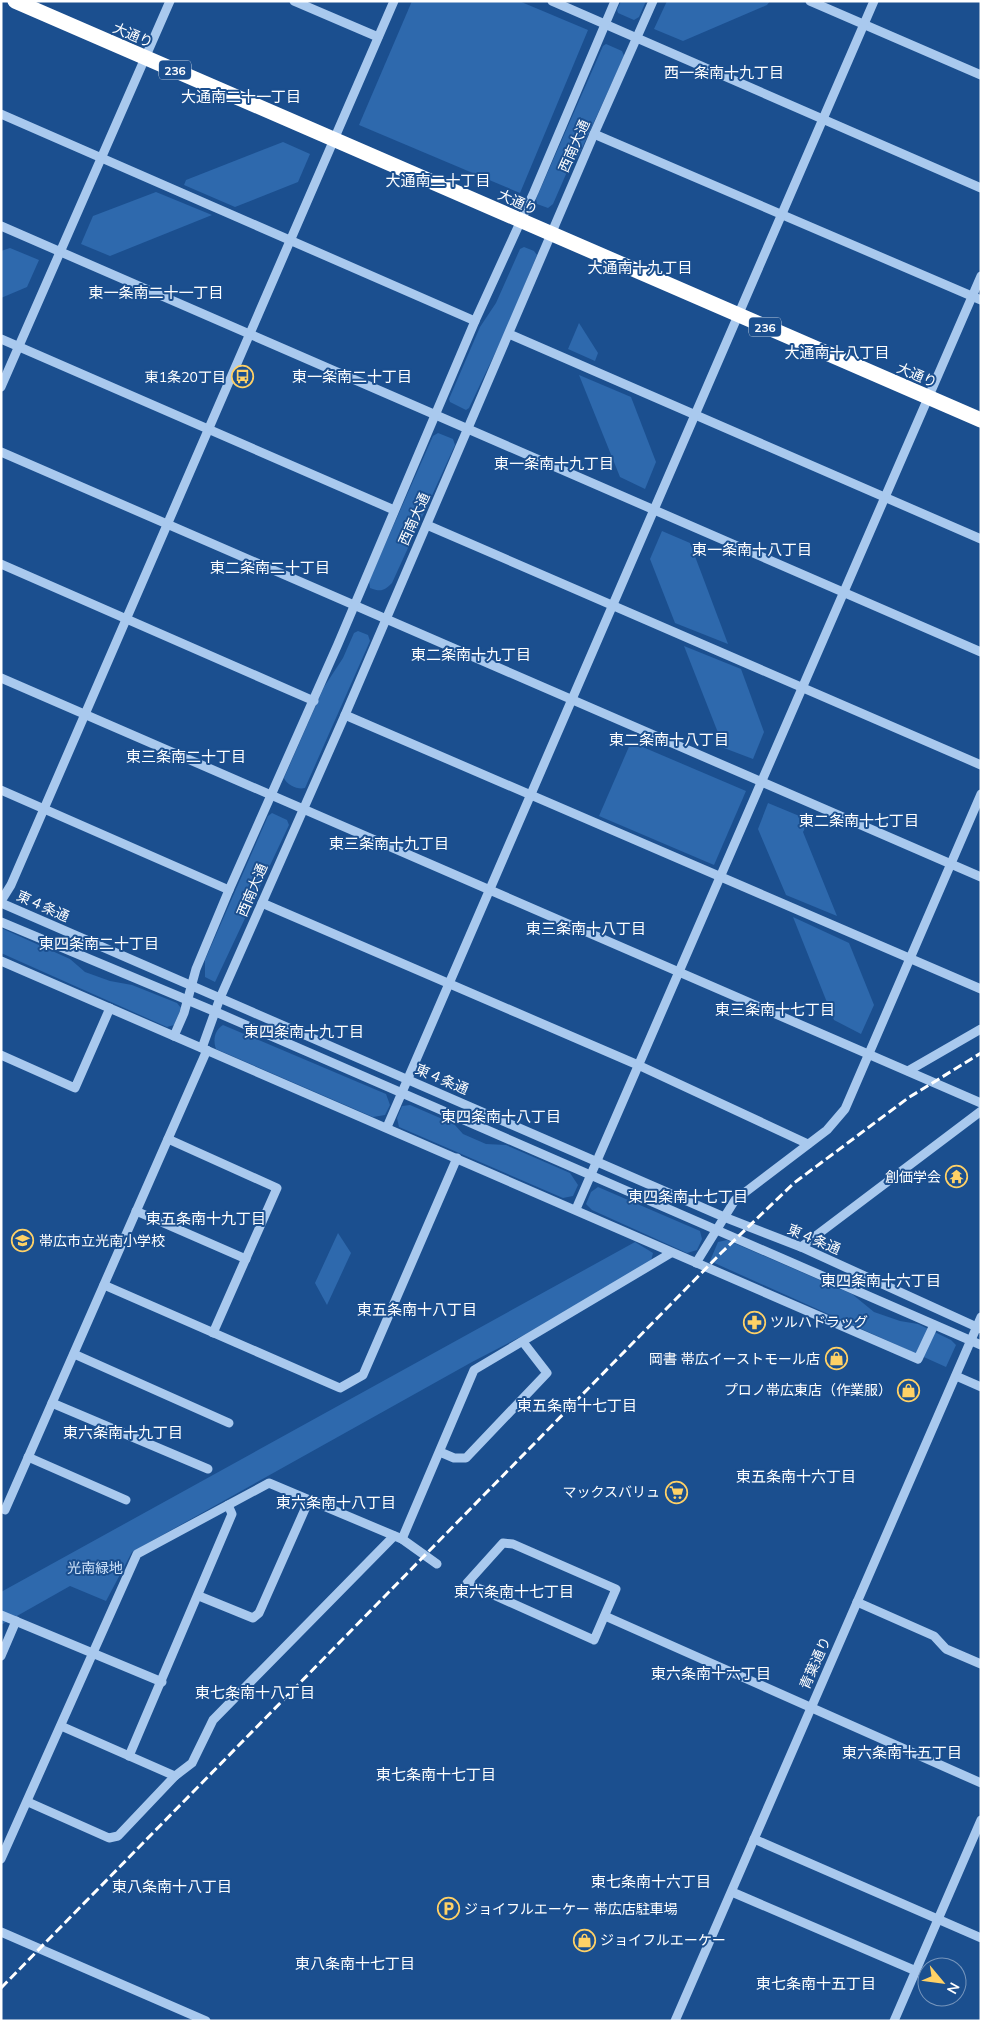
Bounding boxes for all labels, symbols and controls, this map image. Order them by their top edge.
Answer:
street label: 大通り [110,19,156,51]
road number: 236 [159,60,191,80]
district label: 西一条南十九丁目 [664,63,784,82]
district label: 大通南二十一丁目 [181,87,301,106]
street label: 西南大通 [554,117,594,175]
district label: 大通南二十丁目 [385,171,491,190]
street label: 大通り [495,185,541,219]
district label: 大通南十九丁目 [587,258,693,277]
district label: 東一条南二十一丁目 [88,283,224,302]
road number: 236 [749,318,781,337]
district label: 大通南十八丁目 [784,343,890,362]
street label: 大通り [894,359,940,391]
bus stop icon: 東1条20丁目 [230,365,254,389]
district label: 東一条南二十丁目 [292,367,412,386]
place label: 東1条20丁目 [145,368,226,386]
district label: 東一条南十九丁目 [494,454,614,473]
street label: 西南大通 [394,490,434,548]
district label: 東一条南十八丁目 [692,540,812,559]
district label: 東二条南二十丁目 [210,558,330,577]
district label: 東二条南十九丁目 [411,645,531,664]
district label: 東二条南十八丁目 [609,730,729,749]
district label: 東三条南二十丁目 [126,747,246,766]
district label: 東二条南十七丁目 [799,811,919,830]
district label: 東三条南十九丁目 [329,834,449,853]
street label: 西南大通 [233,861,271,919]
street label: 東４条通 [14,886,72,926]
district label: 東三条南十八丁目 [526,919,646,938]
district label: 東四条南二十丁目 [39,934,159,953]
district label: 東三条南十七丁目 [715,1000,835,1019]
district label: 東四条南十九丁目 [244,1022,364,1041]
street label: 東４条通 [413,1060,471,1098]
district label: 東四条南十八丁目 [441,1107,561,1126]
temple icon: 創価学会 [945,1165,969,1189]
place label: 創価学会 [885,1168,941,1186]
district label: 東四条南十七丁目 [628,1187,748,1206]
district label: 東五条南十九丁目 [146,1209,266,1228]
street label: 東４条通 [785,1220,843,1258]
school or university icon: 帯広市立光南小学校 [11,1229,35,1253]
place label: 帯広市立光南小学校 [39,1232,165,1250]
district label: 東四条南十六丁目 [821,1271,941,1290]
district label: 東五条南十八丁目 [357,1300,477,1319]
pharmacy icon: ツルハドラッグ [742,1310,766,1334]
place label: ツルハドラッグ [770,1313,868,1331]
shop icon: 岡書 帯広イーストモール店 [824,1347,848,1371]
place label: 岡書 帯広イーストモール店 [649,1350,820,1368]
shop icon: プロノ帯広東店（作業服） [896,1378,920,1402]
place label: プロノ帯広東店（作業服） [724,1381,892,1399]
district label: 東五条南十七丁目 [517,1396,637,1415]
district label: 東六条南十九丁目 [63,1423,183,1442]
district label: 東五条南十六丁目 [736,1467,856,1486]
supermarket icon: マックスバリュ [664,1480,688,1504]
place label: マックスバリュ [562,1483,660,1501]
district label: 東六条南十八丁目 [276,1493,396,1512]
park label: 光南緑地 [67,1559,123,1577]
district label: 東六条南十七丁目 [454,1582,574,1601]
street label: 青葉通り [795,1634,835,1692]
district label: 東六条南十六丁目 [651,1664,771,1683]
district label: 東七条南十八丁目 [195,1683,315,1702]
district label: 東六条南十五丁目 [842,1743,962,1762]
district label: 東七条南十七丁目 [376,1765,496,1784]
district label: 東七条南十六丁目 [591,1872,711,1891]
district label: 東八条南十八丁目 [112,1877,232,1896]
parking icon: ジョイフルエーケー 帯広店駐車場 [436,1897,460,1921]
place label: ジョイフルエーケー 帯広店駐車場 [464,1900,678,1918]
shop icon: ジョイフルエーケー [572,1928,596,1952]
place label: ジョイフルエーケー [600,1931,726,1949]
district label: 東八条南十七丁目 [295,1954,415,1973]
north arrow [917,1957,967,2007]
district label: 東七条南十五丁目 [756,1974,876,1993]
text: N [943,1979,964,1997]

